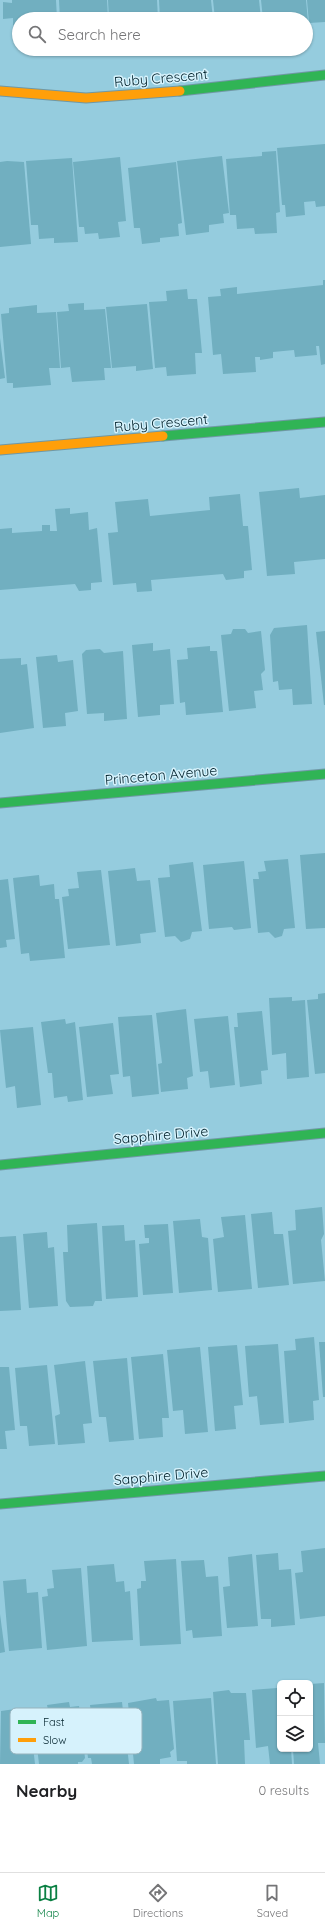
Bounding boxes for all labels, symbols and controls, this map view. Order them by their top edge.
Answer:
search box [12,12,313,56]
icon: search [26,23,48,45]
text: Search here [58,25,141,44]
street label: Ruby Crescent [113,65,209,91]
street label: Ruby Crescent [113,410,209,436]
street label: Princeton Avenue [104,761,218,789]
street label: Sapphire Drive [113,1122,209,1148]
street label: Sapphire Drive [113,1463,209,1489]
map controls [277,1680,313,1752]
button: locate [277,1680,313,1716]
legend [10,1708,142,1754]
text: Fast [43,1715,65,1729]
button: layers [277,1716,313,1752]
text: Slow [43,1733,67,1747]
text: Nearby [16,1780,77,1801]
text: 0 results [258,1782,309,1798]
tab: Map [37,1882,59,1920]
tab: Directions [133,1882,183,1920]
tab: Saved [257,1882,288,1920]

